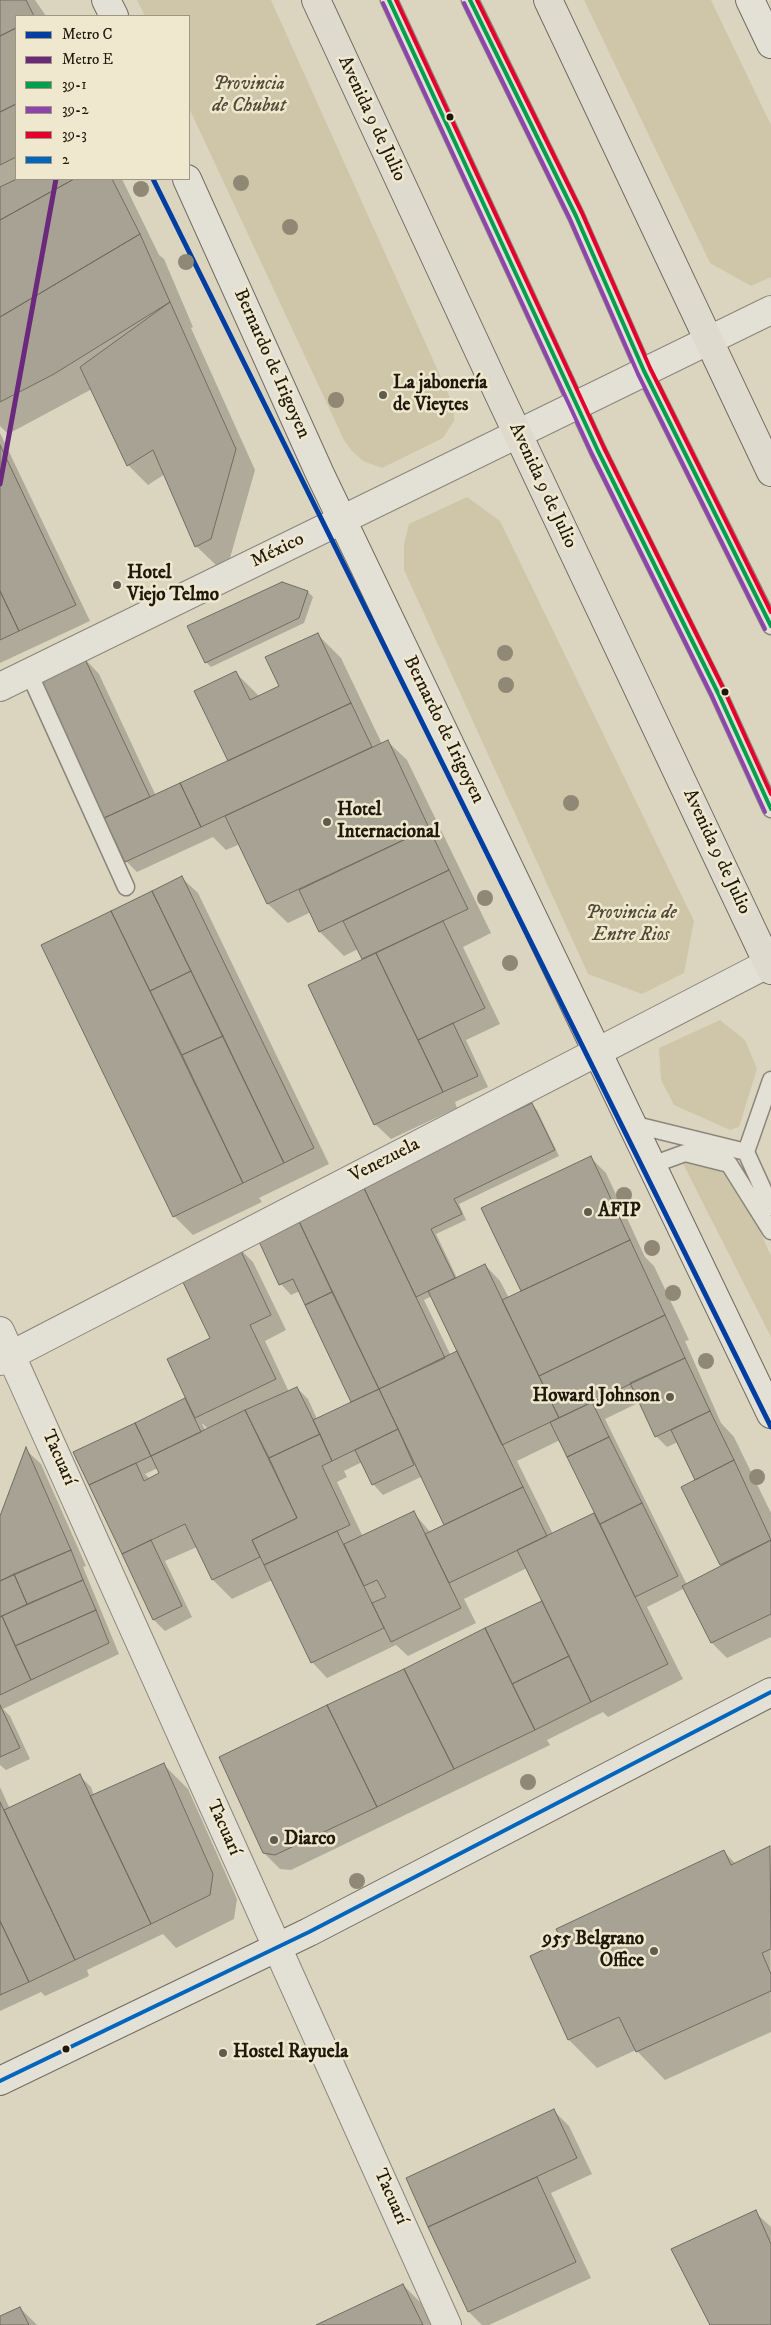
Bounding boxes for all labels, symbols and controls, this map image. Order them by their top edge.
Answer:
legend [15,15,190,180]
text: Metro C [62,25,113,44]
text: Metro E [62,50,113,69]
street label: Avenida 9 de Julio [332,53,410,185]
park label: Provincia de Chubut [212,74,286,118]
text: 39-1 [62,75,87,94]
text: 39-2 [62,100,89,119]
unlabelled marker [445,112,455,122]
text: 39-3 [62,125,87,144]
text: 2 [62,150,69,169]
street label: Bernardo de Irigoyen [228,286,314,442]
place label: La jabonería de Vieytes [393,373,487,417]
marker: La jabonería de Vieytes [377,389,389,401]
street label: Avenida 9 de Julio [503,420,581,552]
street label: México [248,528,308,574]
place label: Hotel Viejo Telmo [127,563,219,607]
marker: Hotel Viejo Telmo [111,579,123,591]
street label: Bernardo de Irigoyen [397,653,489,807]
unlabelled marker [720,687,730,697]
street label: Avenida 9 de Julio [677,786,755,918]
place label: Hotel Internacional [337,800,440,844]
marker: Hotel Internacional [321,816,333,828]
park label: Provincia de Entre Rios [585,903,677,947]
street label: Venezuela [346,1134,424,1188]
place label: AFIP [598,1201,641,1223]
marker: AFIP [582,1206,594,1218]
place label: Howard Johnson [533,1386,660,1408]
marker: Howard Johnson [664,1391,676,1403]
street label: Tacuarí [36,1427,80,1489]
street label: Tacuarí [201,1797,245,1859]
place label: Diarco [284,1829,336,1851]
marker: Diarco [268,1834,280,1846]
place label: 955 Belgrano Office [542,1929,644,1973]
marker: 955 Belgrano Office [648,1945,660,1957]
place label: Hostel Rayuela [233,2042,348,2064]
unlabelled marker [61,2044,71,2054]
marker: Hostel Rayuela [217,2047,229,2059]
street label: Tacuarí [368,2166,412,2228]

